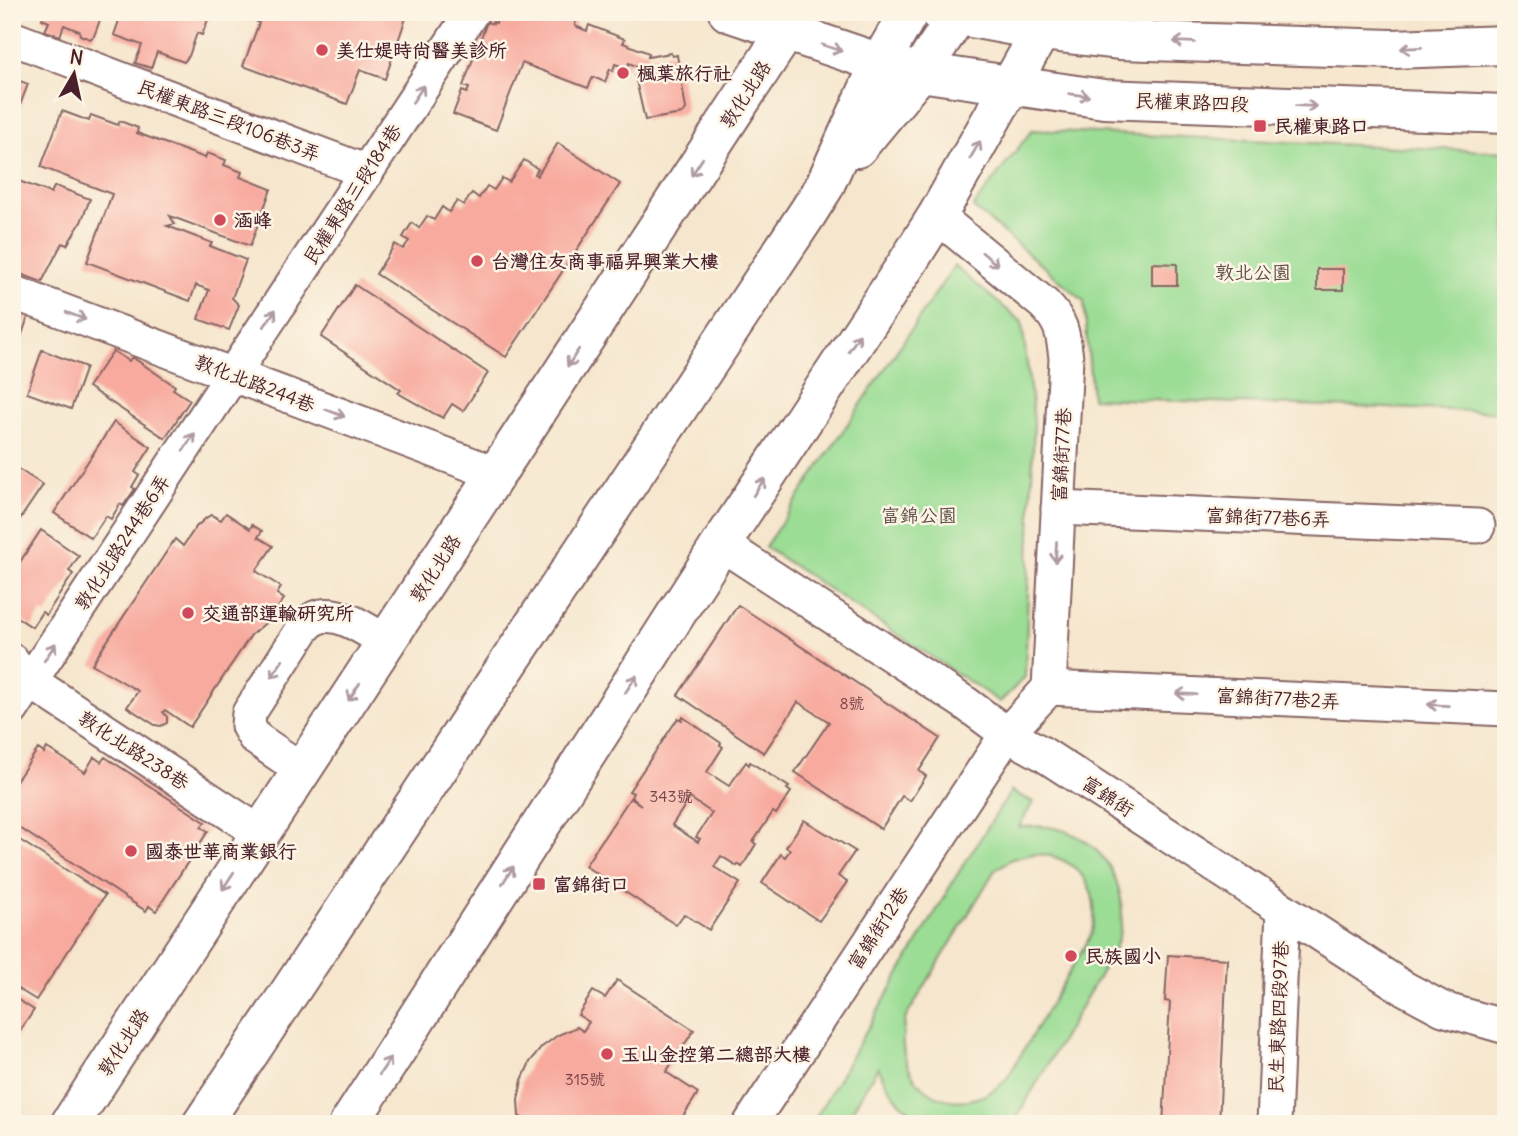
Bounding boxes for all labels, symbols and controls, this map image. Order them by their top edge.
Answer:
one-way arrow [1172,35,1195,49]
north arrow [38,38,108,108]
place label: 美仕媞時尚醫美診所 [336,38,507,62]
one-way arrow [1400,41,1423,54]
marker: 美仕媞時尚醫美診所 [314,42,330,58]
one-way arrow [821,43,843,55]
text: N [68,44,85,70]
street label: 敦化北路 [714,56,776,132]
place label: 楓葉旅行社 [637,61,732,85]
marker: 楓葉旅行社 [615,65,631,81]
street label: 民權東路三段106巷3弄 [134,74,324,166]
one-way arrow [411,85,425,104]
street label: 民權東路四段 [1135,88,1249,116]
one-way arrow [1067,89,1090,102]
one-way arrow [1295,100,1318,113]
place label: 民權東路口 [1274,114,1369,138]
marker: 民權東路口 [1252,118,1268,134]
street label: 民權東路三段184巷 [298,119,406,269]
one-way arrow [968,141,982,161]
one-way arrow [690,157,704,177]
place label: 涵峰 [234,208,272,232]
marker: 涵峰 [212,212,228,228]
place label: 台灣住友商事福昇興業大樓 [491,249,719,273]
one-way arrow [981,251,999,267]
marker: 台灣住友商事福昇興業大樓 [469,253,485,269]
park label: 敦北公園 [1215,260,1291,284]
one-way arrow [264,308,278,328]
one-way arrow [65,310,87,323]
one-way arrow [847,334,862,353]
one-way arrow [565,348,580,367]
street label: 敦化北路244巷 [191,349,319,417]
street label: 富錦街77巷 [1047,407,1075,503]
one-way arrow [323,408,345,421]
one-way arrow [182,432,196,452]
street label: 敦化北路244巷6弄 [69,470,175,614]
one-way arrow [751,478,766,497]
park label: 富錦公園 [881,503,957,527]
street label: 富錦街77巷6弄 [1205,503,1331,531]
street label: 敦化北路 [404,530,466,606]
one-way arrow [1049,541,1062,563]
place label: 交通部運輸研究所 [202,601,354,625]
marker: 交通部運輸研究所 [180,605,196,621]
one-way arrow [43,643,57,662]
one-way arrow [270,659,285,678]
one-way arrow [625,674,639,694]
one-way arrow [346,681,360,701]
street label: 富錦街77巷2弄 [1215,683,1341,713]
one-way arrow [1175,688,1198,701]
house number: 8號 [839,693,865,713]
one-way arrow [1426,699,1449,712]
street label: 敦化北路238巷 [74,705,194,795]
street label: 富錦街 [1078,770,1138,822]
house number: 343號 [649,786,693,806]
place label: 國泰世華商業銀行 [145,839,297,863]
marker: 國泰世華商業銀行 [123,843,139,859]
one-way arrow [501,866,516,885]
one-way arrow [221,871,235,891]
place label: 富錦街口 [553,872,629,896]
marker: 富錦街口 [531,876,547,892]
street label: 富錦街12巷 [842,882,914,974]
street label: 民生東路四段97巷 [1263,940,1293,1094]
place label: 民族國小 [1085,944,1161,968]
marker: 民族國小 [1063,948,1079,964]
street label: 敦化北路 [92,1004,154,1080]
place label: 玉山金控第二總部大樓 [621,1042,811,1066]
marker: 玉山金控第二總部大樓 [599,1046,615,1062]
one-way arrow [379,1057,393,1077]
house number: 315號 [565,1069,605,1089]

